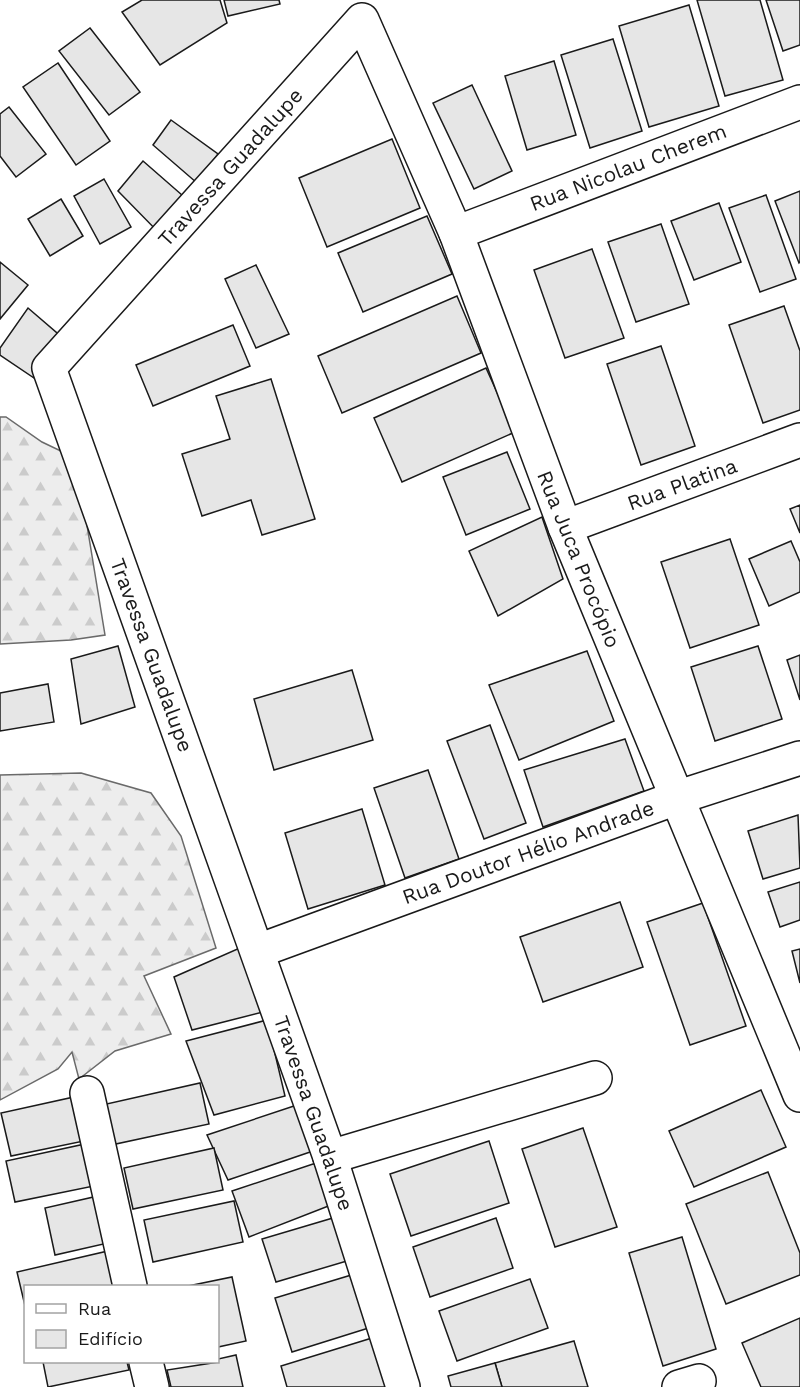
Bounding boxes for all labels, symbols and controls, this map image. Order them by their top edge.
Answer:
street label: Travessa Guadalupe [152,83,308,251]
street label: Rua Nicolau Cherem [526,118,730,216]
street label: Rua Platina [624,453,741,515]
street label: Rua Juca Procópio [532,467,626,651]
street label: Travessa Guadalupe [105,555,199,755]
street label: Rua Doutor Hélio Andrade [399,795,657,909]
street label: Travessa Guadalupe [269,1012,359,1214]
legend [24,1285,219,1363]
text: Rua [78,1298,111,1319]
text: Edifício [78,1328,143,1349]

